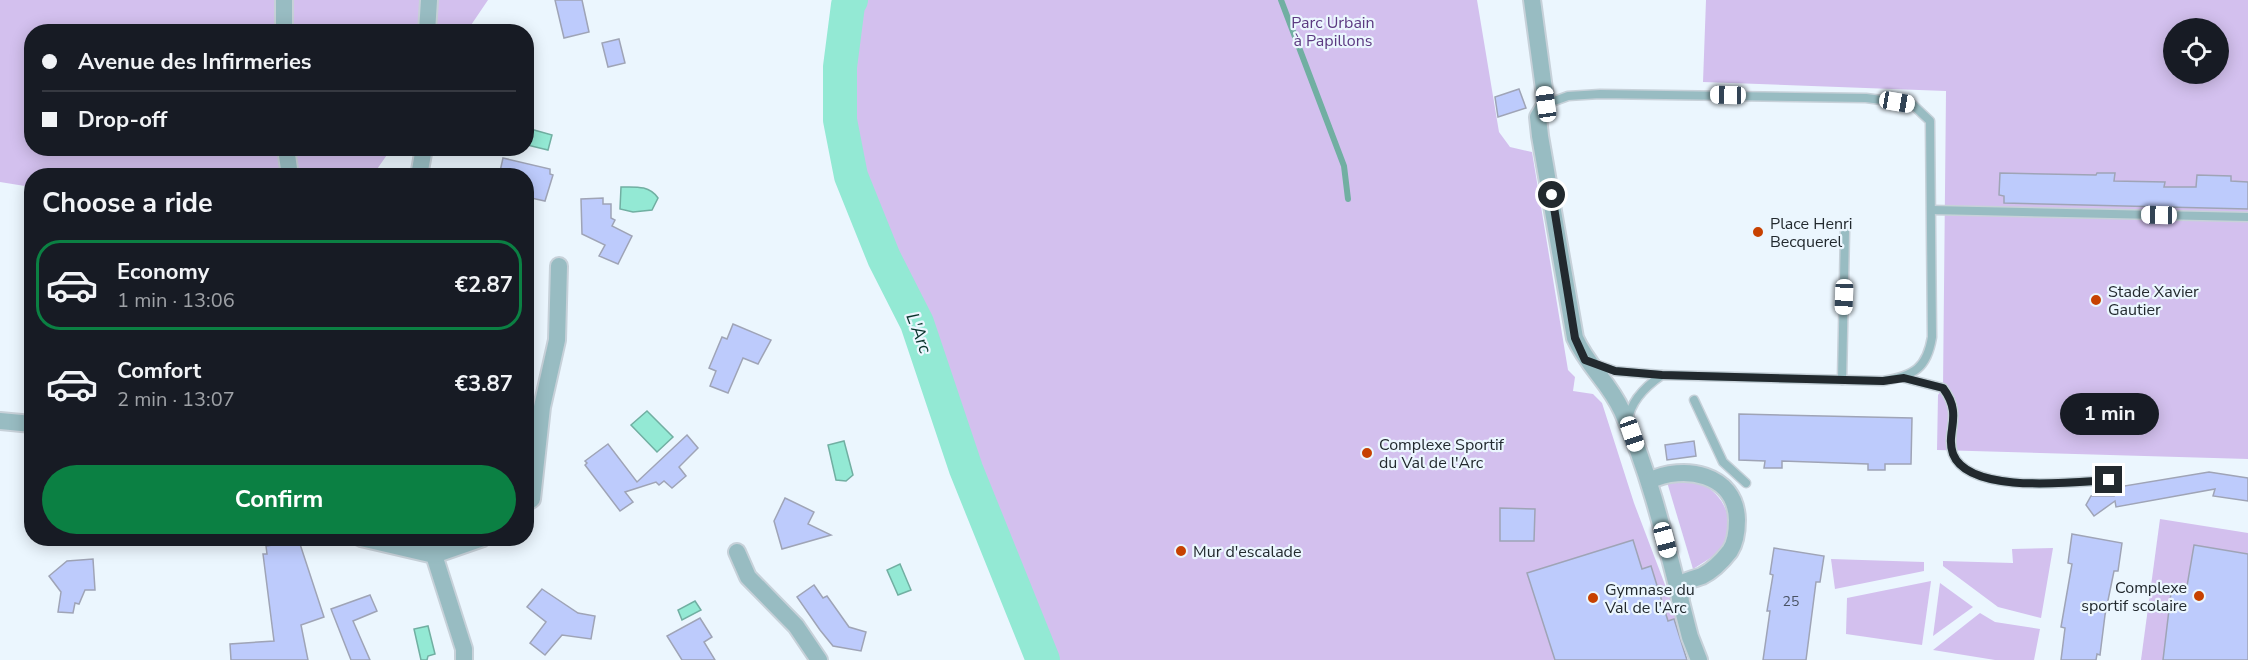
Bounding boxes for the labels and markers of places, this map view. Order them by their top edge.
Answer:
place label: Place Henri Becquerel [1770,213,1852,253]
marker: Place Henri Becquerel [1751,225,1765,239]
place label: Stade Xavier Gautier [2108,281,2199,321]
marker: Stade Xavier Gautier [2089,293,2103,307]
place label: Complexe Sportif du Val de l'Arc [1379,434,1505,474]
marker: Complexe Sportif du Val de l'Arc [1360,446,1374,460]
place label: Mur d'escalade [1193,541,1301,563]
marker: Mur d'escalade [1174,544,1188,558]
place label: Complexe sportif scolaire [2081,577,2187,617]
place label: Gymnase du Val de l'Arc [1604,579,1695,619]
marker: Complexe sportif scolaire [2192,589,2206,603]
marker: Gymnase du Val de l'Arc [1586,591,1600,605]

